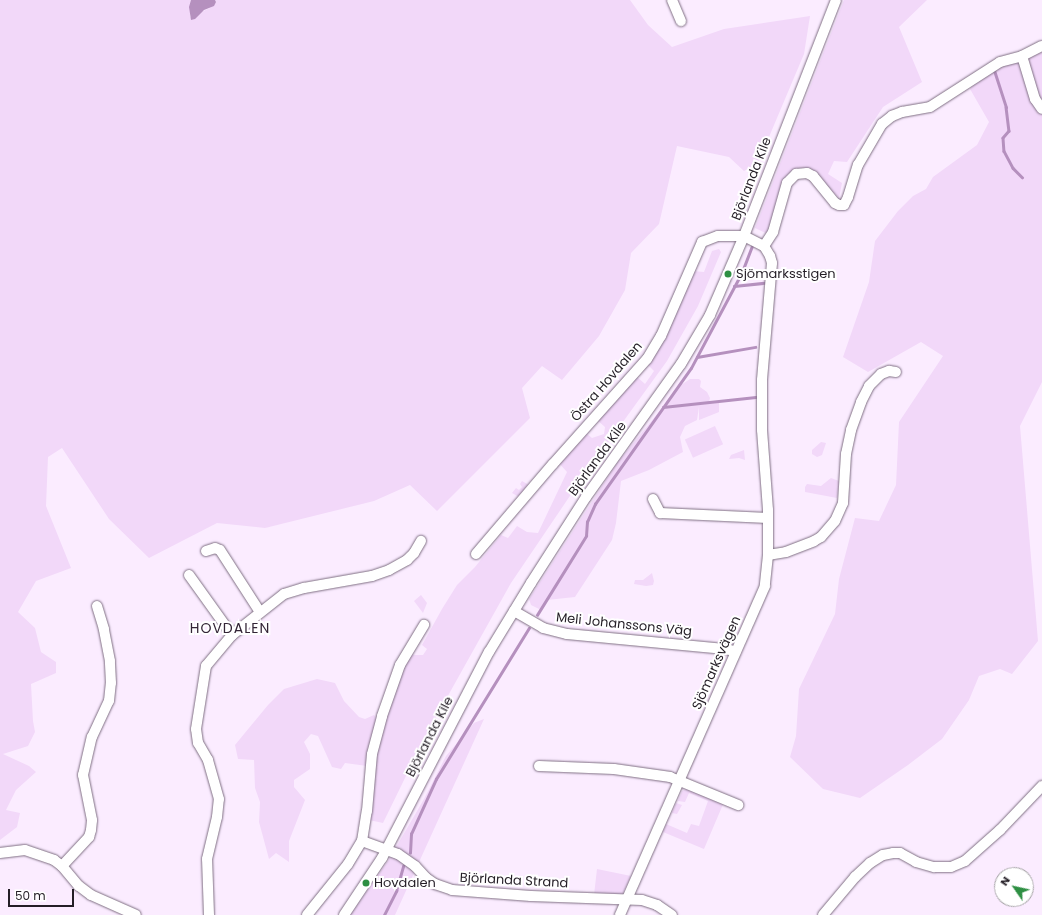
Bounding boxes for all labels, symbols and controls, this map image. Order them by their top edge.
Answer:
street label: Björlanda Kile [729,135,775,223]
place label: Sjömarksstigen [736,266,836,282]
marker: Sjömarksstigen [723,269,733,279]
street label: Östra Hovdalen [568,339,646,425]
street label: Björlanda Kile [566,419,630,499]
street label: Meli Johanssons Väg [555,610,693,640]
street label: Sjömarksvägen [689,614,745,712]
district label: HOVDALEN [190,620,270,636]
street label: Björlanda Kile [403,694,457,780]
north arrow [994,867,1034,907]
street label: Björlanda Strand [459,870,569,892]
text: N [996,873,1014,889]
place label: Hovdalen [374,875,436,891]
marker: Hovdalen [361,878,371,888]
scale bar [10,881,76,907]
text: 50 m [15,887,46,904]

